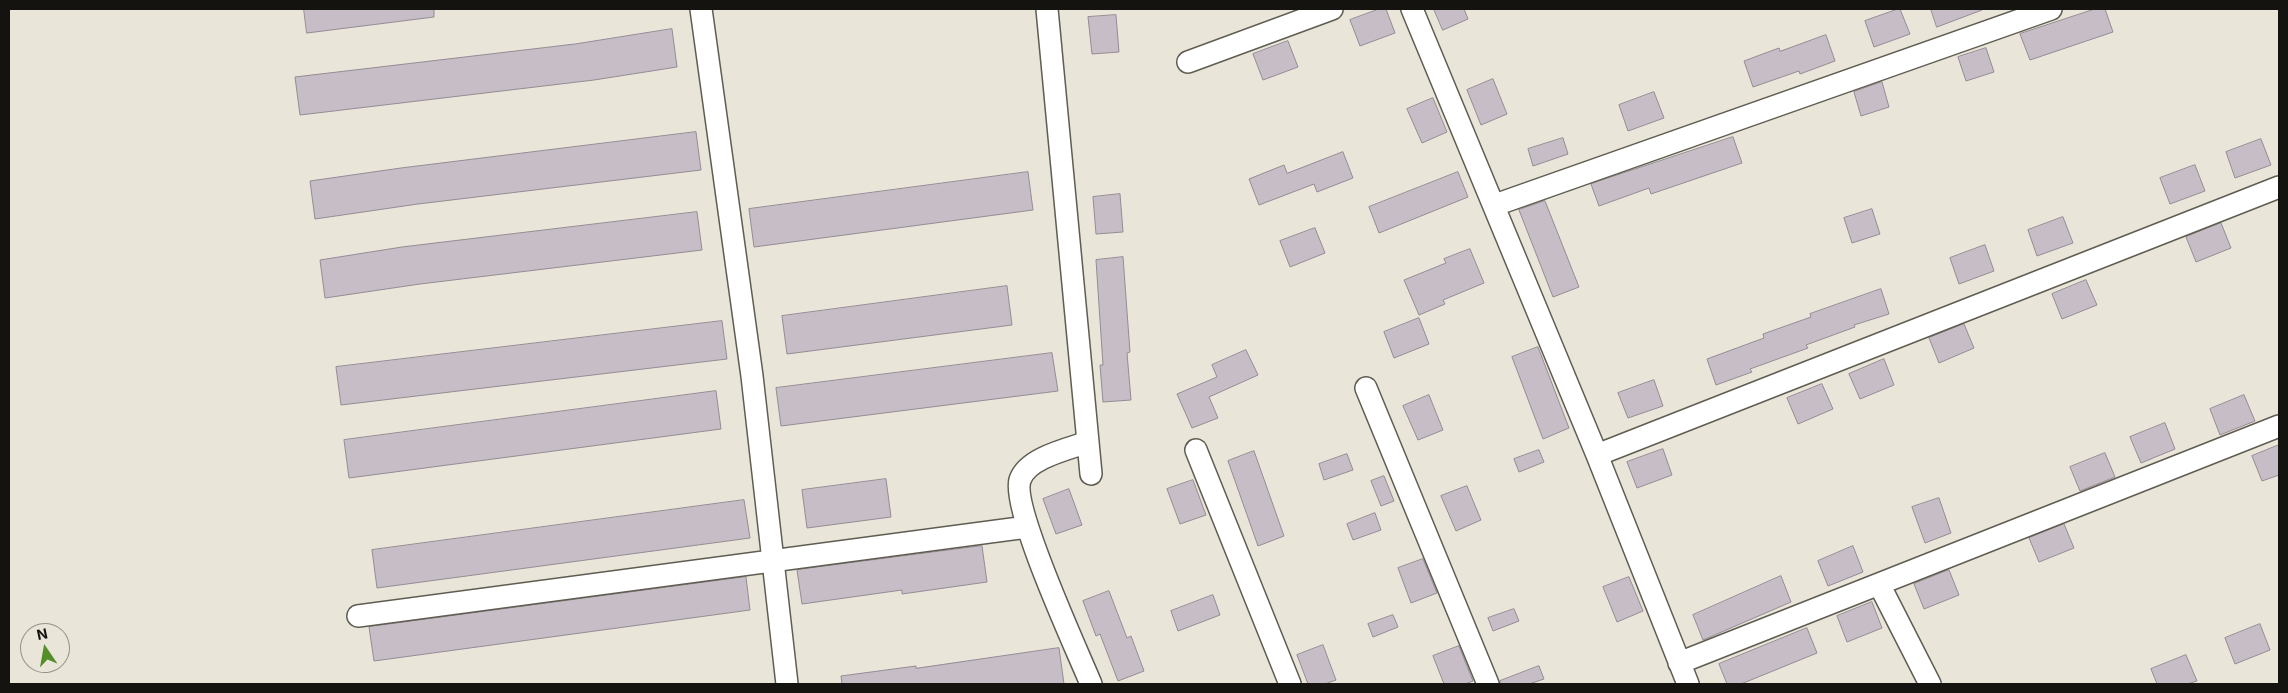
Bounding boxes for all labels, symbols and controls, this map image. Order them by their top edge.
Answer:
north arrow [20,623,70,673]
text: N [35,624,49,643]

